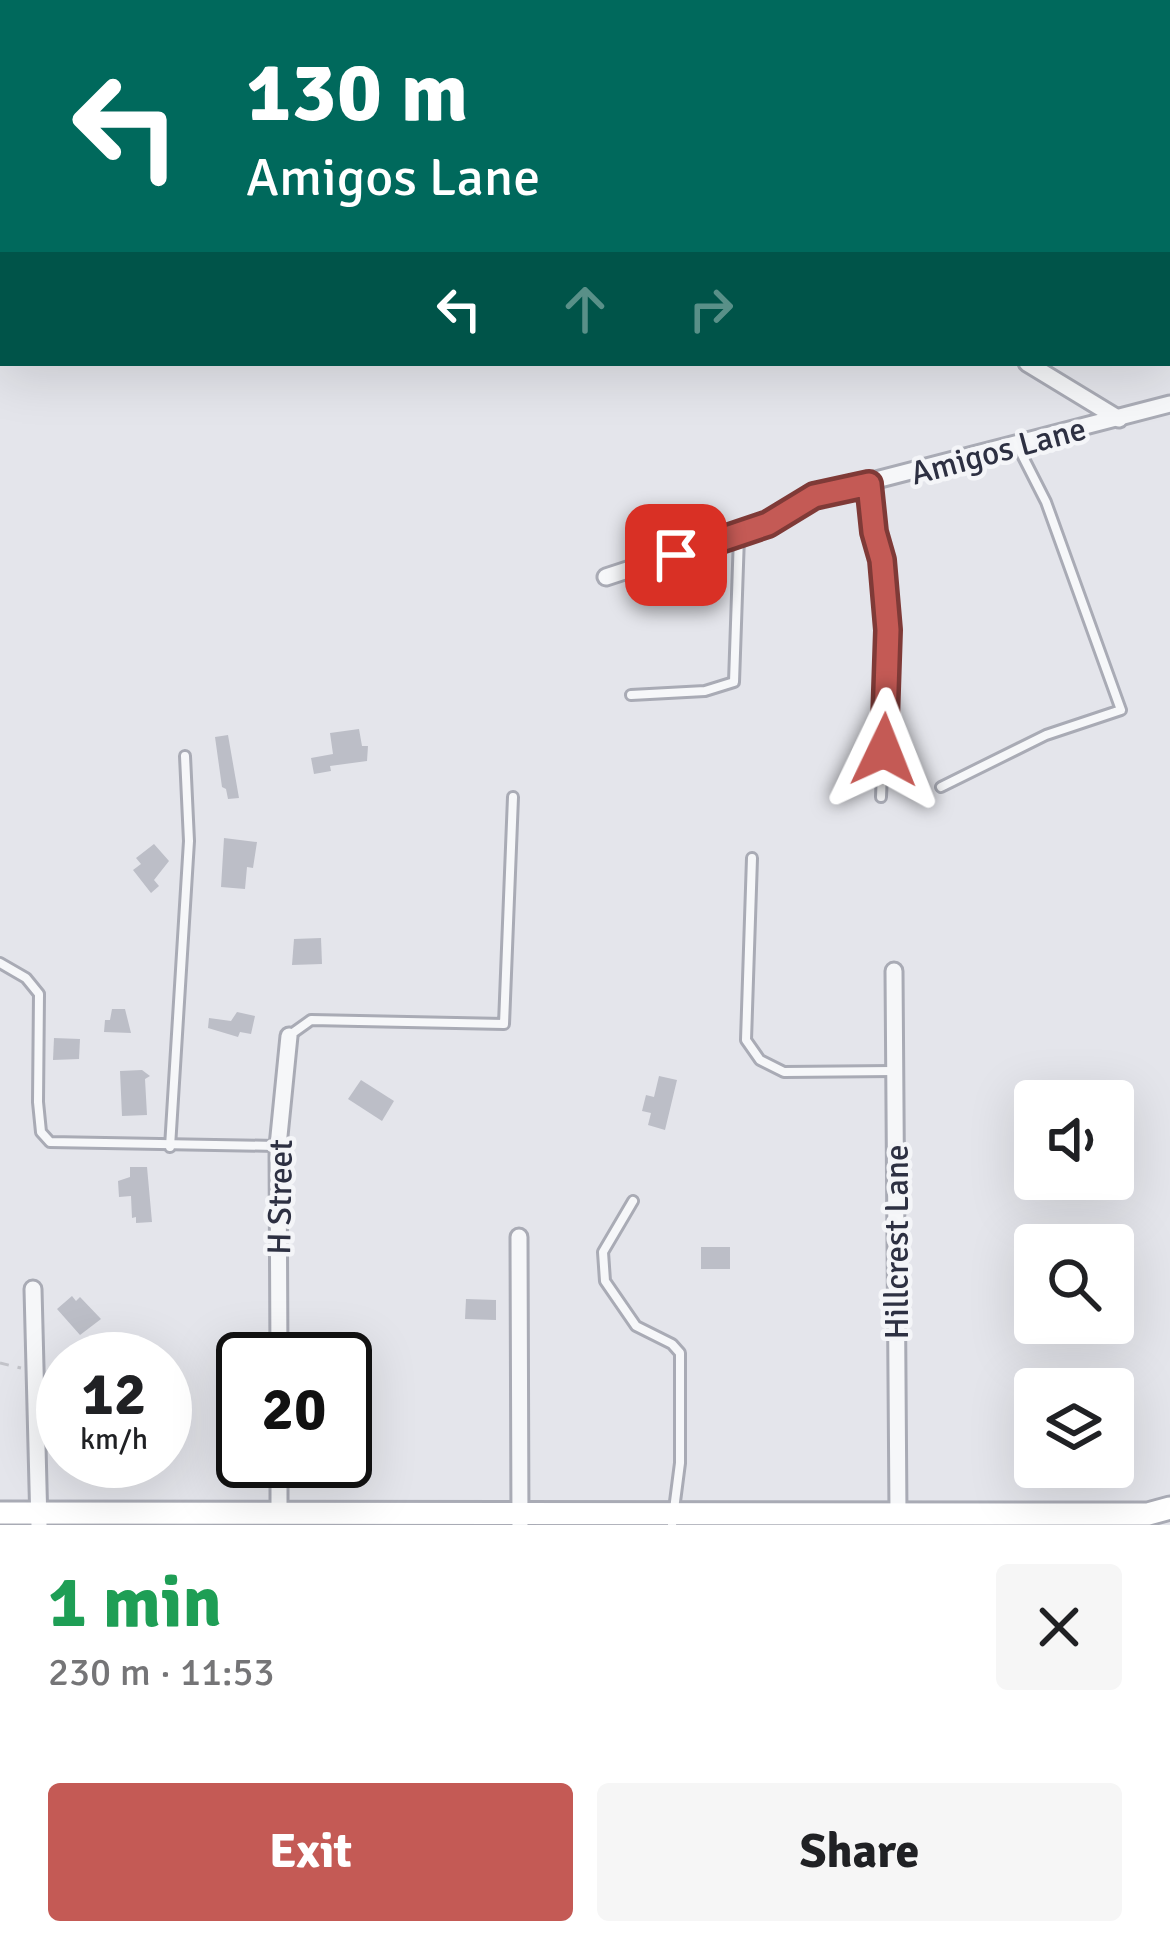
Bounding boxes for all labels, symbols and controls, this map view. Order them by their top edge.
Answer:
text: 130 m [246,41,468,145]
icon: left [48,48,204,204]
text: Amigos Lane [246,144,540,211]
icon: left [426,276,492,342]
icon: ahead [552,276,618,342]
icon: right [678,276,744,342]
street label: Amigos Lane [906,408,1091,495]
pin [625,504,727,606]
icon: arrive [643,522,709,588]
position arrow [821,687,947,813]
map controls [1014,1080,1134,1488]
button: sound [1014,1080,1134,1200]
street label: H Street [259,1139,302,1255]
street label: Hillcrest Lane [877,1145,918,1339]
button: search [1014,1224,1134,1344]
speed limit sign: 20 [216,1332,372,1488]
text: 12 [82,1358,146,1432]
button: layers [1014,1368,1134,1488]
text: km/h [80,1421,148,1458]
text: 1 min [48,1558,222,1647]
button: close [996,1564,1122,1690]
text: 230 m · 11:53 [48,1648,275,1696]
button: Exit [48,1783,573,1921]
button: Share [597,1783,1122,1921]

